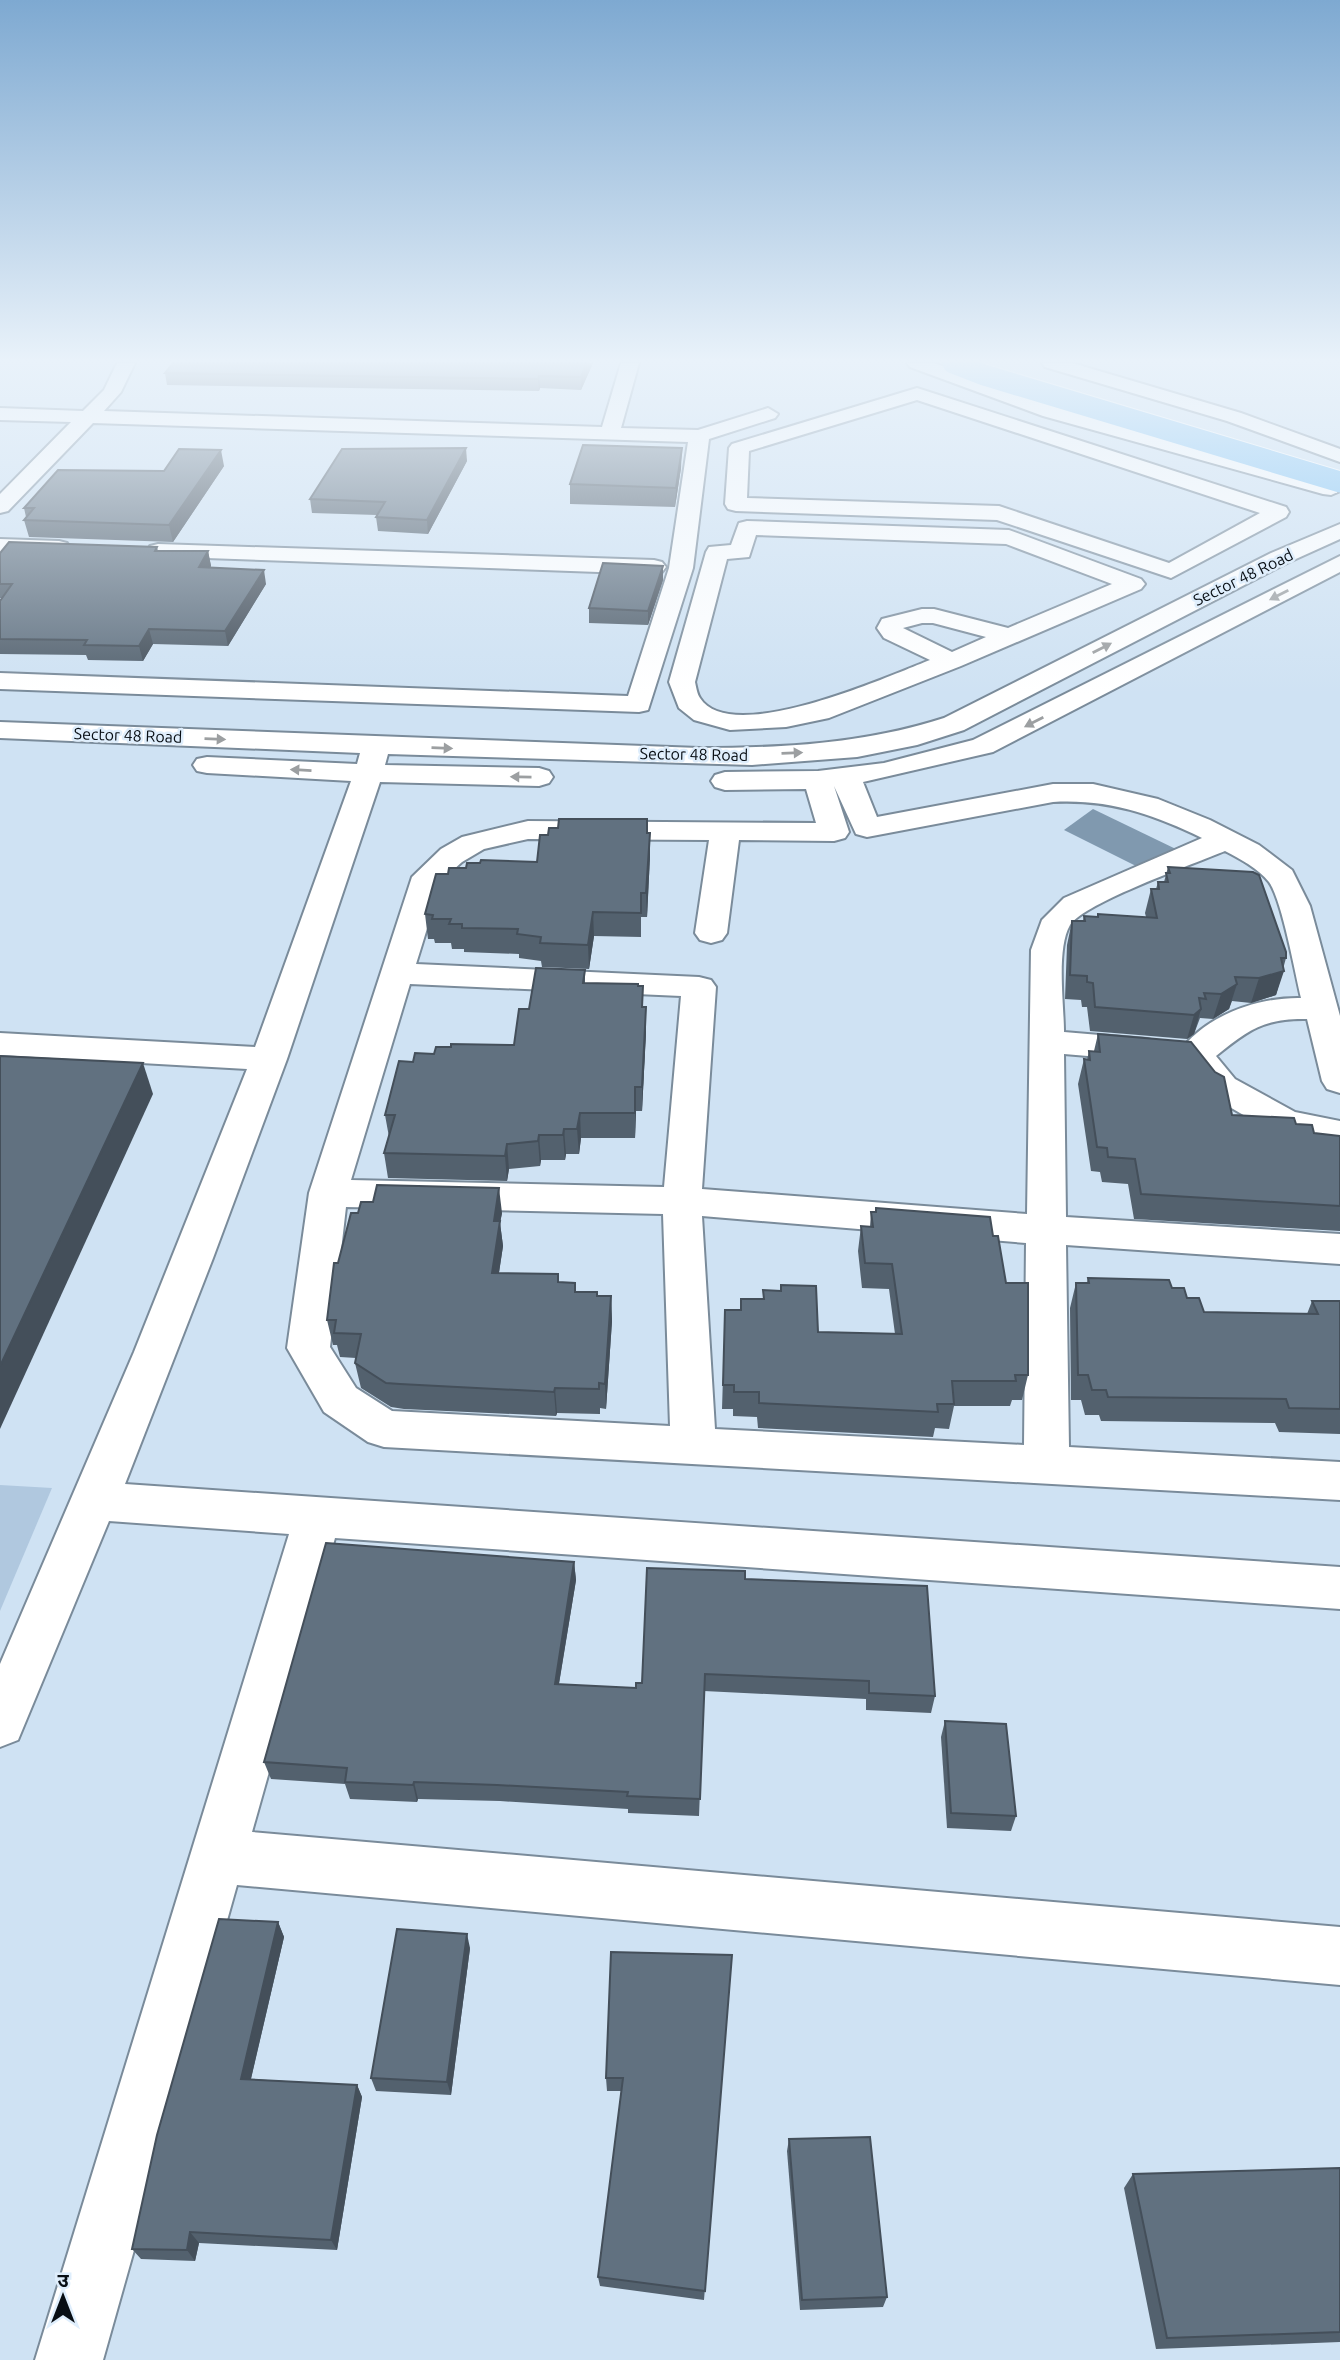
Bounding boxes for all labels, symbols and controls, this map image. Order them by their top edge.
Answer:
street label: Sector 48 Road [1190,545,1296,609]
one-way arrow [1269,588,1289,600]
one-way arrow [1092,643,1112,654]
one-way arrow [1024,716,1044,727]
street label: Sector 48 Road [73,724,183,746]
one-way arrow [204,733,226,744]
one-way arrow [432,742,454,753]
street label: Sector 48 Road [640,744,748,764]
one-way arrow [782,748,804,759]
one-way arrow [289,764,311,775]
one-way arrow [510,771,532,782]
north arrow [28,2262,98,2332]
text: उ [57,2269,69,2291]

